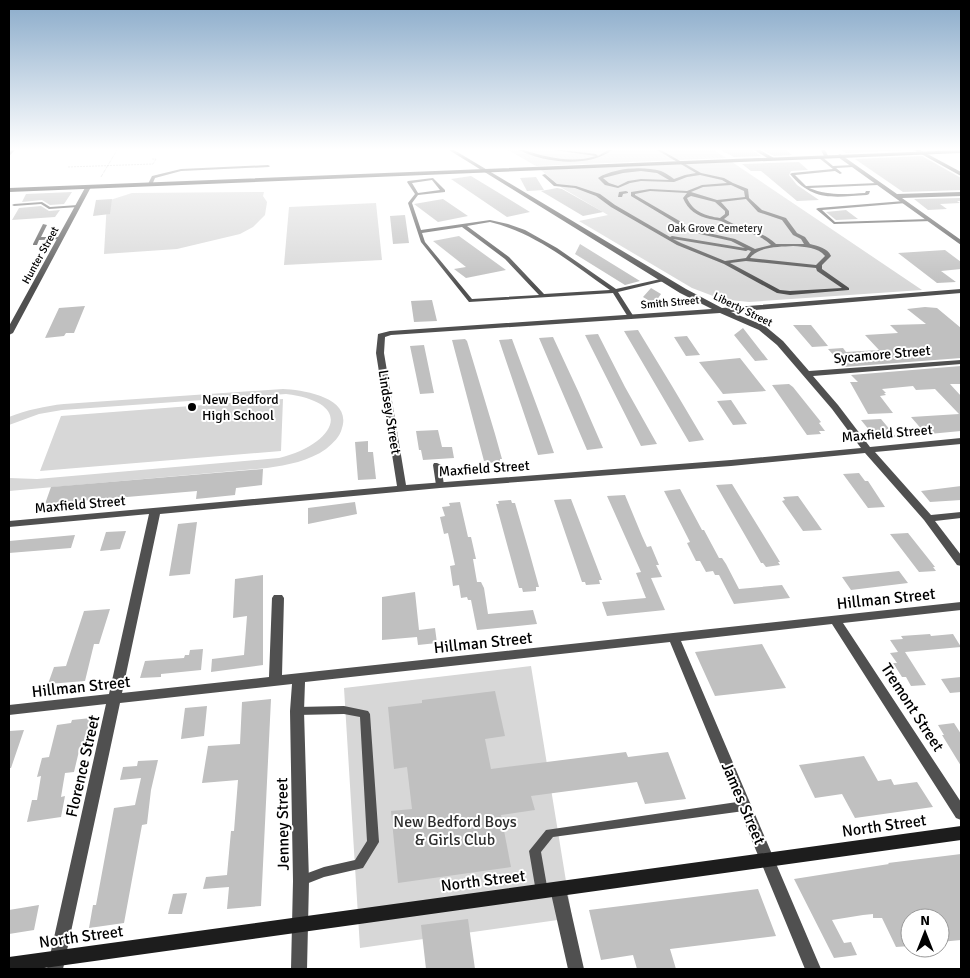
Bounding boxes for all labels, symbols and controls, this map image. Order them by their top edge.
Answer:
park label: Oak Grove Cemetery [668,222,763,235]
street label: Hunter Street [19,224,62,286]
street label: Liberty Street [711,290,775,329]
street label: Smith Street [640,293,700,312]
street label: Sycamore Street [833,342,931,367]
street label: Lindsey Street [374,369,405,455]
place label: New Bedford High School [202,391,279,424]
marker: New Bedford High School [186,401,198,413]
street label: Maxfield Street [841,421,933,446]
street label: Maxfield Street [438,457,530,480]
street label: Maxfield Street [34,492,126,517]
street label: Hillman Street [836,584,937,614]
street label: Hillman Street [433,628,534,658]
street label: Tremont Street [876,660,948,756]
street label: Hillman Street [31,672,132,702]
street label: Florence Street [62,713,105,819]
street label: James Street [717,759,770,848]
street label: Jenney Street [272,777,294,871]
street label: North Street [841,810,928,842]
park label: New Bedford Boys & Girls Club [393,812,517,850]
street label: North Street [440,866,527,896]
north arrow [900,908,950,958]
text: N [920,912,930,929]
street label: North Street [38,921,125,953]

